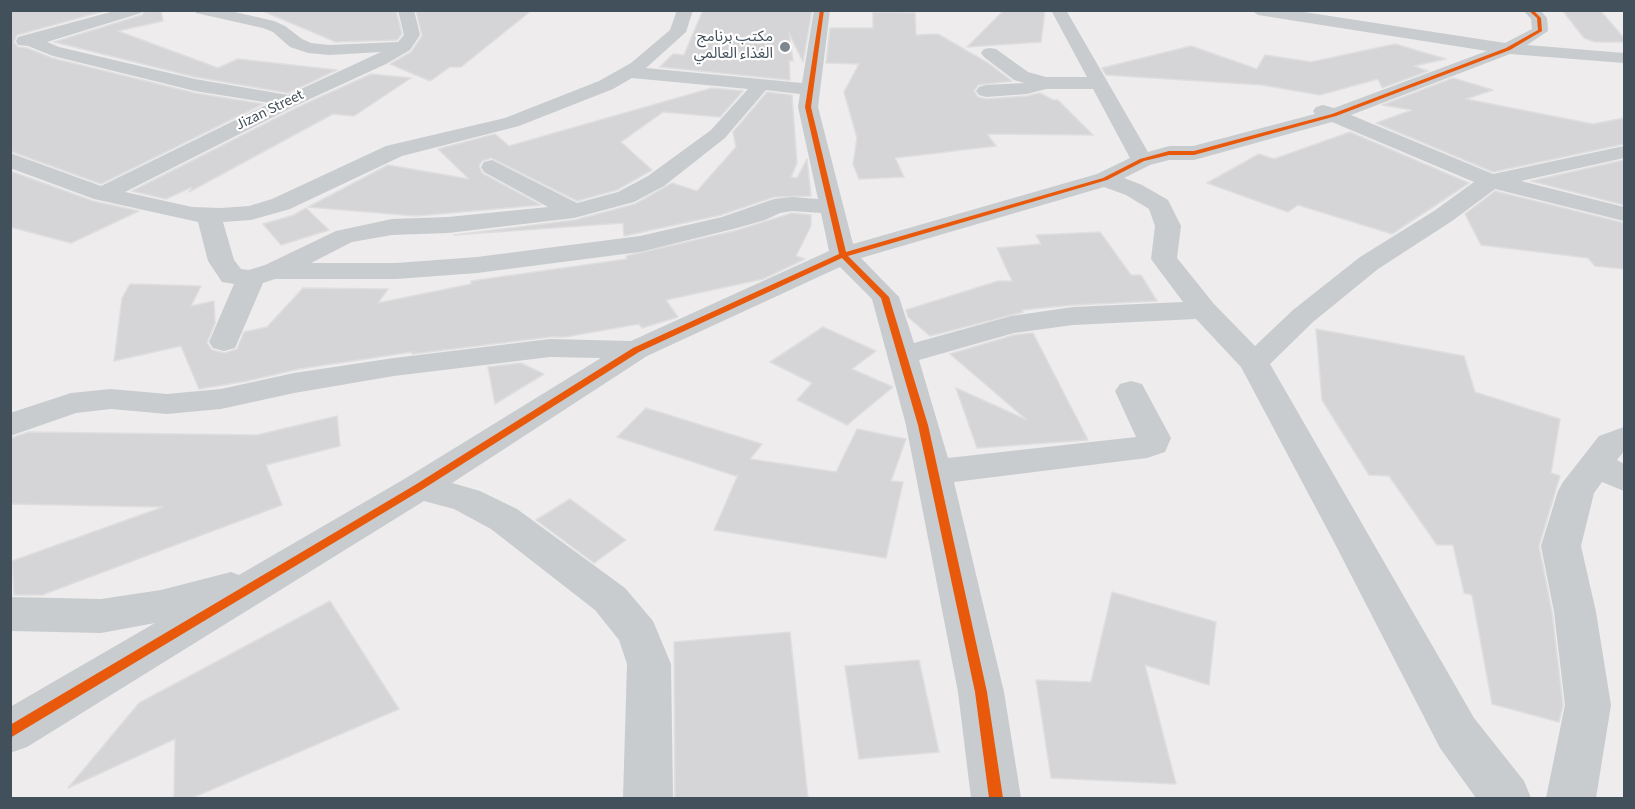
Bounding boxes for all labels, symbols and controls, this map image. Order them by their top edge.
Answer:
place label: مكتب برنامج الغذاء العالمي [694,29,773,64]
marker: مكتب برنامج الغذاء العالمي [778,40,792,54]
street label: Jizan Street [233,87,307,135]

